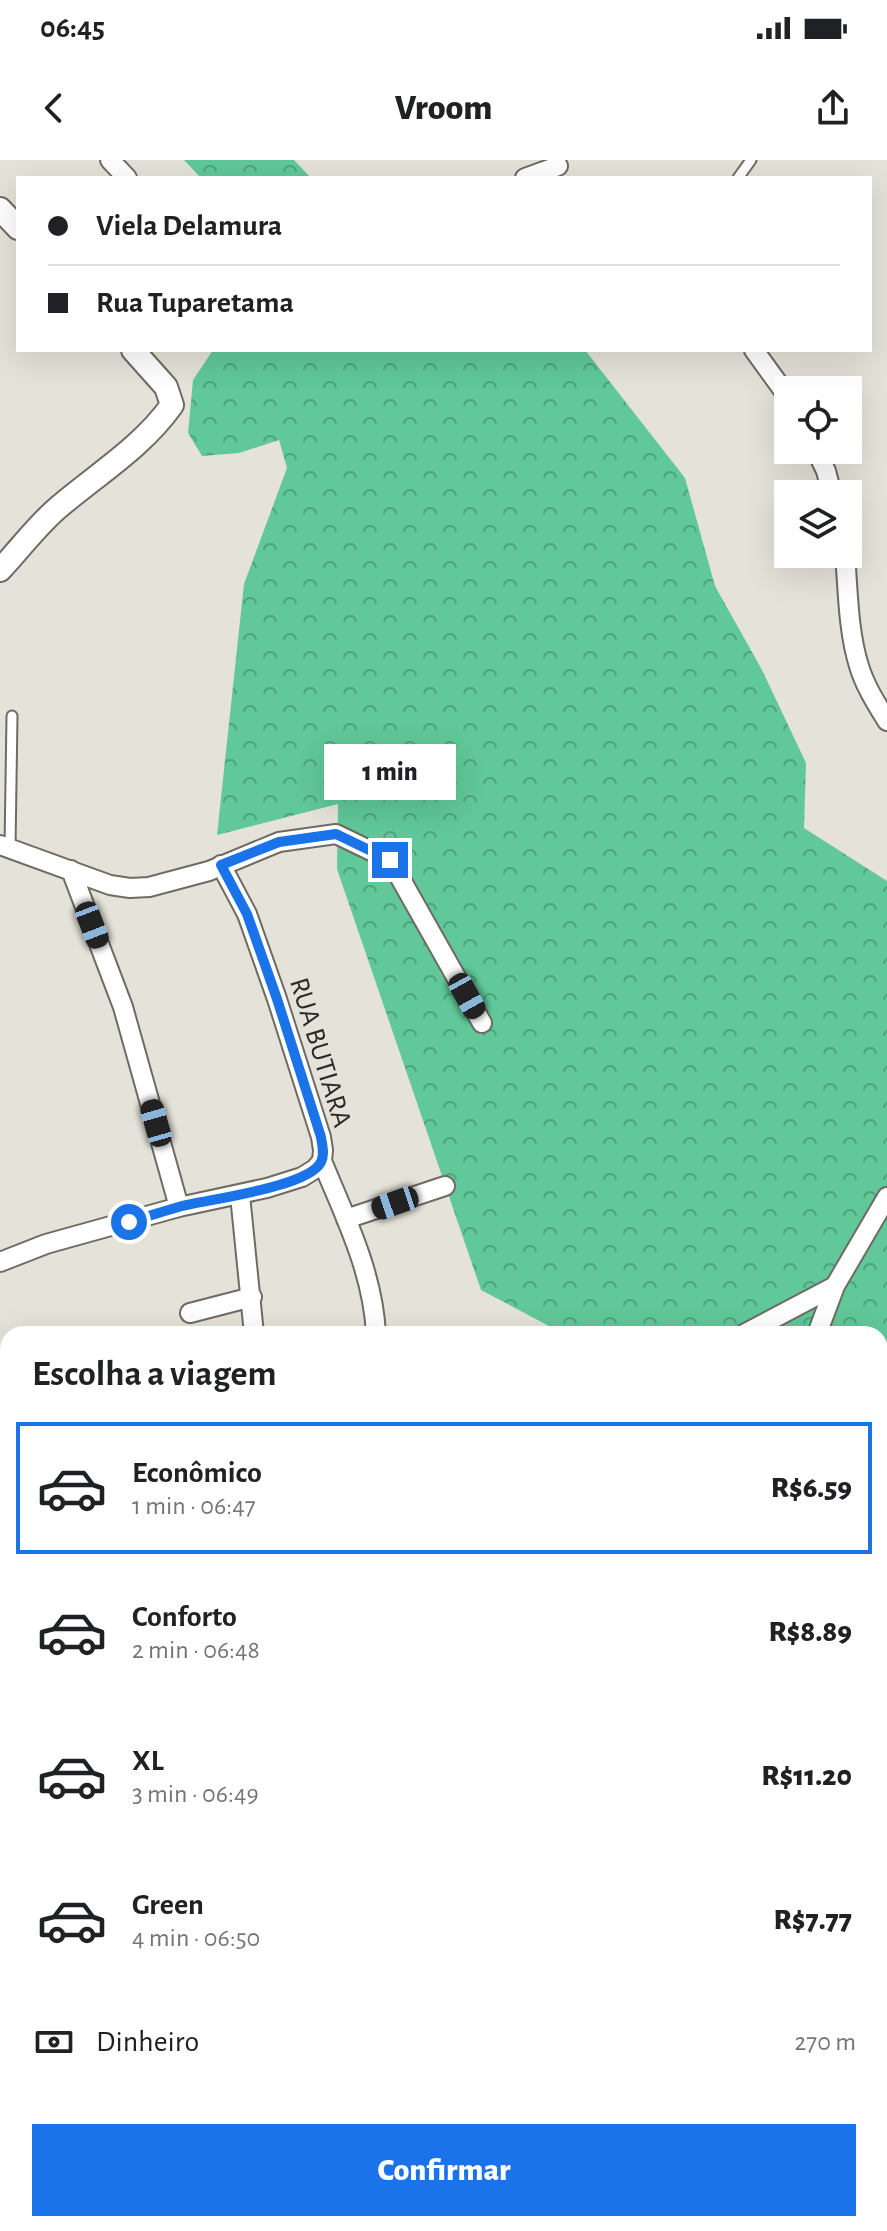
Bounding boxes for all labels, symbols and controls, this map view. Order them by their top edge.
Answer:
text: 06:45 [40,13,105,43]
icon: back [32,86,76,130]
icon: share [811,86,855,130]
text: Vroom [395,90,492,126]
text: Viela Delamura [96,211,282,241]
text: Rua Tuparetama [96,288,294,318]
map controls [774,376,862,568]
button: locate [774,376,862,464]
button: layers [774,480,862,568]
callout: 1 min [324,744,456,800]
text: 1 min [362,759,418,785]
route end [372,842,408,878]
car [72,898,112,952]
car [445,969,489,1023]
street label: RUA BUTIARA [284,975,356,1131]
car [138,1097,174,1149]
car [368,1184,422,1222]
route start [111,1204,147,1240]
text: Escolha a viagem [32,1356,277,1392]
icon: car [36,1452,108,1524]
text: Econômico [132,1458,262,1488]
text: R$6.59 [771,1473,852,1503]
text: 1 min · 06:47 [132,1493,256,1519]
icon: car [36,1596,108,1668]
text: Conforto [132,1602,237,1632]
text: R$8.89 [768,1617,852,1647]
text: 2 min · 06:48 [132,1637,260,1663]
icon: car [36,1740,108,1812]
text: XL [132,1746,164,1776]
text: R$11.20 [761,1761,852,1791]
text: 3 min · 06:49 [132,1781,259,1807]
icon: car [36,1884,108,1956]
text: Green [132,1890,204,1920]
text: R$7.77 [774,1905,852,1935]
text: 4 min · 06:50 [132,1925,260,1951]
icon: cash [32,2020,76,2064]
text: Dinheiro [96,2027,199,2057]
text: 270 m [795,2029,856,2055]
button: Confirmar [32,2124,856,2216]

